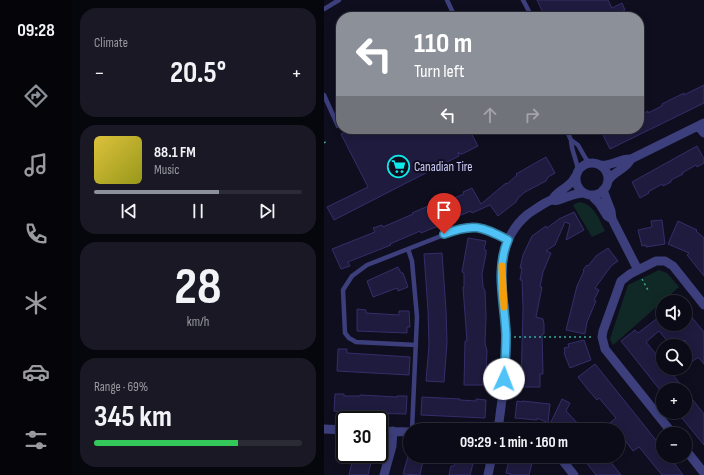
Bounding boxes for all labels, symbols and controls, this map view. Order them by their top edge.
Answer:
text: 09:28 [17,20,55,41]
text: 110 m [414,27,472,60]
icon: left [348,28,400,80]
text: Climate [94,35,128,51]
text: 20.5° [170,55,226,91]
text: − [94,60,105,87]
text: + [291,60,302,87]
text: Turn left [414,61,465,82]
icon: directions [22,82,50,110]
icon: left [437,104,459,126]
icon: ahead [479,104,501,126]
icon: right [521,104,543,126]
text: 88.1 FM [154,143,196,162]
icon: music [22,151,50,179]
supermarket icon: Canadian Tire [385,153,411,179]
place label: Canadian Tire [414,159,473,175]
text: Music [154,162,179,178]
pin [427,193,461,234]
icon: arrive [433,199,455,221]
icon: previous [118,200,140,222]
icon: pause [187,200,209,222]
icon: next [256,200,278,222]
icon: phone [22,220,50,248]
text: 28 [174,256,222,319]
icon: climate [22,289,50,317]
map controls [656,295,692,463]
button: sound [656,295,692,331]
text: km/h [187,314,209,330]
button: search [656,339,692,375]
icon: car [22,358,50,386]
position arrow [483,358,525,400]
text: Range · 69% [94,379,148,395]
button: + [656,383,692,419]
text: 345 km [94,399,172,435]
speed limit sign: 30 [336,411,388,463]
icon: filters [22,426,50,454]
button: − [656,427,692,463]
text: 09:29 · 1 min · 160 m [460,433,568,452]

